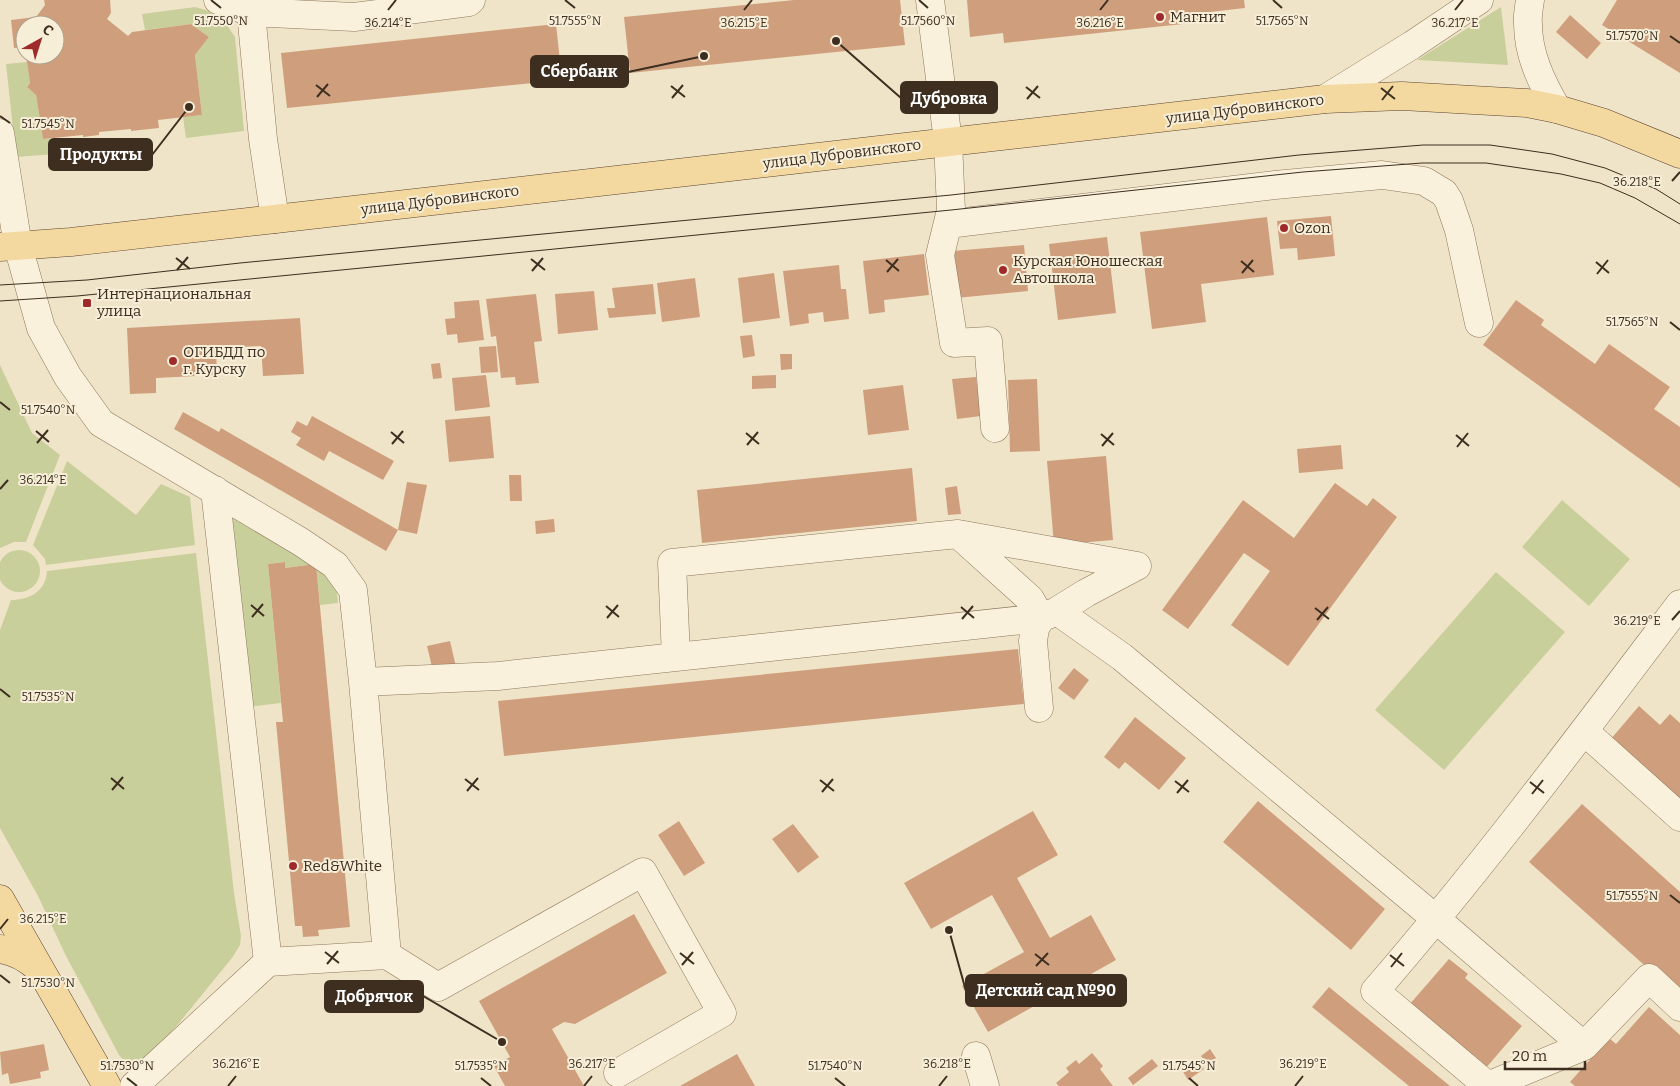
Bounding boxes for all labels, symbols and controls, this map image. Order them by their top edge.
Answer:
place label: Магнит [1170,8,1226,26]
marker: Магнит [1154,11,1166,23]
text: 51.7550°N [194,14,248,28]
text: 51.7555°N [549,14,602,28]
text: 51.7560°N [901,14,956,28]
text: 51.7565°N [1255,14,1309,28]
north arrow [15,15,65,65]
text: 36.214°E [364,16,412,30]
text: 36.215°E [721,16,767,30]
text: 36.216°E [1076,16,1124,30]
text: 36.217°E [1432,16,1478,30]
text: С [39,21,57,40]
text: 51.7570°N [1605,29,1659,43]
callout: Сбербанк [531,56,628,87]
text: Сбербанк [540,62,618,81]
callout: Дубровка [901,82,997,113]
text: Дубровка [911,89,987,108]
street label: улица Дубровинского [1164,90,1325,128]
text: 51.7545°N [21,117,75,131]
street label: улица Дубровинского [761,135,922,173]
callout: Продукты [49,139,152,170]
text: Продукты [60,145,143,164]
text: 36.218°E [1613,175,1661,189]
street label: улица Дубровинского [359,181,520,219]
place label: Ozon [1294,219,1331,237]
marker: Ozon [1278,222,1290,234]
place label: Курская Юношеская Автошкола [1013,252,1163,287]
marker: Курская Юношеская Автошкола [997,264,1009,276]
place label: Интернациональная улица [96,285,251,320]
marker: Интернациональная улица [81,297,93,309]
text: 51.7565°N [1605,315,1659,329]
place label: ОГИБДД по г. Курску [183,343,265,378]
marker: ОГИБДД по г. Курску [167,355,179,367]
text: 51.7540°N [21,403,76,417]
text: 36.214°E [19,473,67,487]
text: 36.219°E [1613,614,1661,628]
text: 51.7535°N [22,690,75,704]
place label: Red&White [303,857,382,875]
marker: Red&White [287,860,299,872]
text: 51.7555°N [1606,889,1659,903]
text: 36.215°E [20,912,66,926]
callout: Детский сад №90 [966,975,1126,1006]
text: 51.7530°N [21,976,76,990]
callout: Добрячок [325,981,423,1012]
text: Детский сад №90 [976,981,1116,1000]
text: Добрячок [335,987,413,1006]
scale bar [1505,1038,1585,1070]
text: 20 m [1512,1047,1548,1065]
text: 36.216°E [212,1057,260,1071]
text: 36.217°E [569,1057,615,1071]
text: 36.218°E [923,1057,971,1071]
text: 36.219°E [1279,1057,1327,1071]
text: 51.7530°N [100,1059,155,1073]
text: 51.7535°N [455,1059,508,1073]
text: 51.7540°N [808,1059,863,1073]
text: 51.7545°N [1162,1059,1216,1073]

